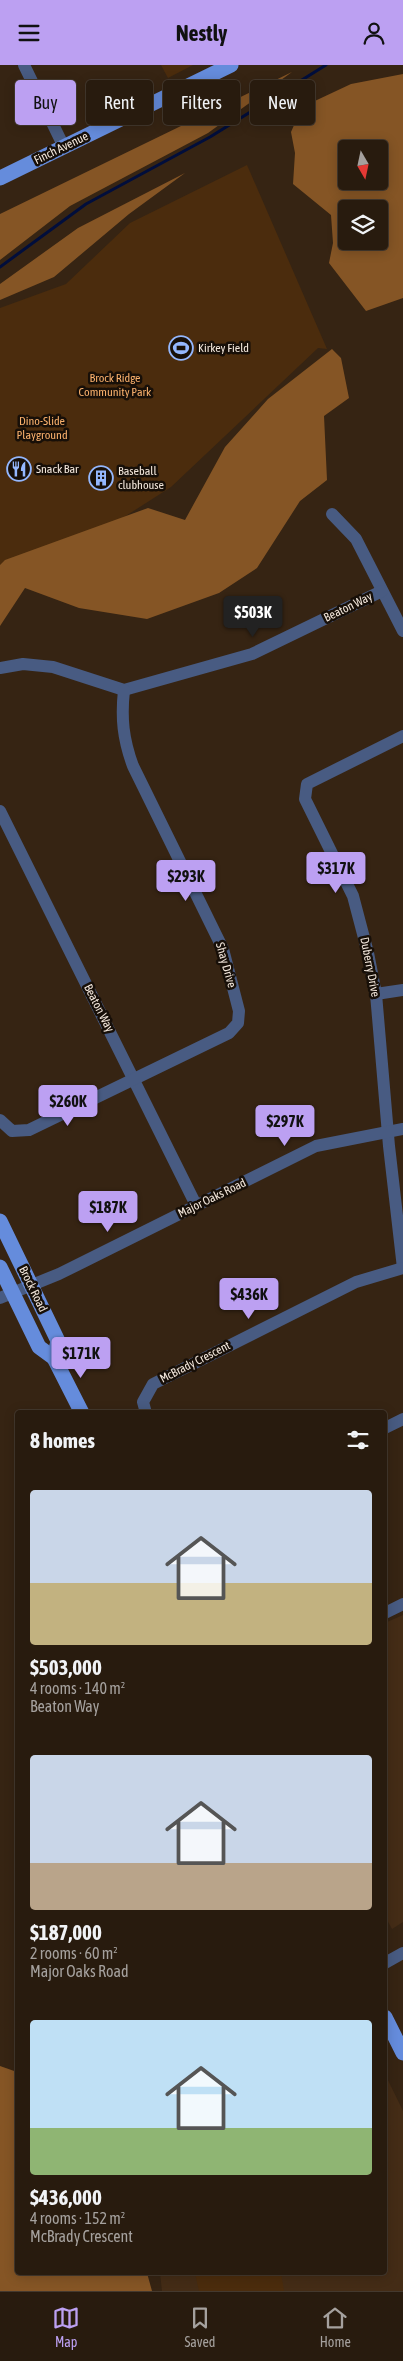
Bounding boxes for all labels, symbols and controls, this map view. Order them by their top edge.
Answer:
icon: menu [15,19,43,47]
icon: person [360,19,388,47]
text: Nestly [176,20,227,46]
chip: Buy [15,80,76,125]
chip: Rent [86,80,153,125]
chip: Filters [163,80,240,125]
chip: New [250,80,315,125]
street label: Finch Avenue [32,129,90,167]
north arrow [338,140,388,190]
map controls [338,140,388,250]
button: layers [338,200,388,250]
sports icon: Kirkey Field [168,335,194,361]
place label: Kirkey Field [198,341,249,355]
park label: Brock Ridge Community Park [79,371,152,399]
park label: Dino-Slide Playground [16,414,68,442]
restaurant icon: Snack Bar [6,456,32,482]
place label: Snack Bar [36,462,79,476]
place label: Baseball clubhouse [118,464,164,492]
building icon: Baseball clubhouse [88,465,114,491]
street label: Beaton Way [322,589,374,625]
pin: $503K [218,595,288,638]
text: $503K [234,603,272,621]
pin: $317K [301,851,371,894]
pin: $293K [151,859,221,902]
text: $317K [317,859,355,877]
text: $293K [167,867,205,885]
street label: Duberry Drive [357,936,383,998]
street label: Shay Drive [213,941,239,989]
street label: Beaton Way [81,982,117,1034]
pin: $260K [33,1085,103,1127]
text: $260K [49,1092,87,1110]
pin: $297K [250,1105,320,1147]
text: $297K [266,1112,304,1130]
street label: Major Oaks Road [176,1176,248,1220]
pin: $187K [73,1191,143,1233]
text: $187K [89,1198,127,1216]
street label: Brock Road [16,1264,50,1314]
pin: $436K [214,1277,284,1320]
text: $436K [230,1285,268,1303]
pin: $171K [46,1337,116,1379]
street label: McBrady Crescent [157,1338,233,1386]
text: $171K [62,1344,100,1362]
icon: filters [344,1426,372,1454]
text: 8 homes [30,1428,95,1452]
icon: home [156,1523,246,1613]
text: $503,000 [30,1655,102,1679]
text: 4 rooms · 140 m² [30,1679,125,1697]
text: Beaton Way [30,1697,99,1715]
icon: home [156,1788,246,1878]
text: $187,000 [30,1920,102,1944]
text: 2 rooms · 60 m² [30,1944,118,1962]
text: Major Oaks Road [30,1962,128,1980]
icon: home [156,2053,246,2143]
text: $436,000 [30,2185,102,2209]
text: 4 rooms · 152 m² [30,2209,125,2227]
text: McBrady Crescent [30,2227,133,2245]
tab: Map [52,2304,80,2350]
tab: Saved [184,2304,215,2350]
tab: Home [320,2304,351,2350]

